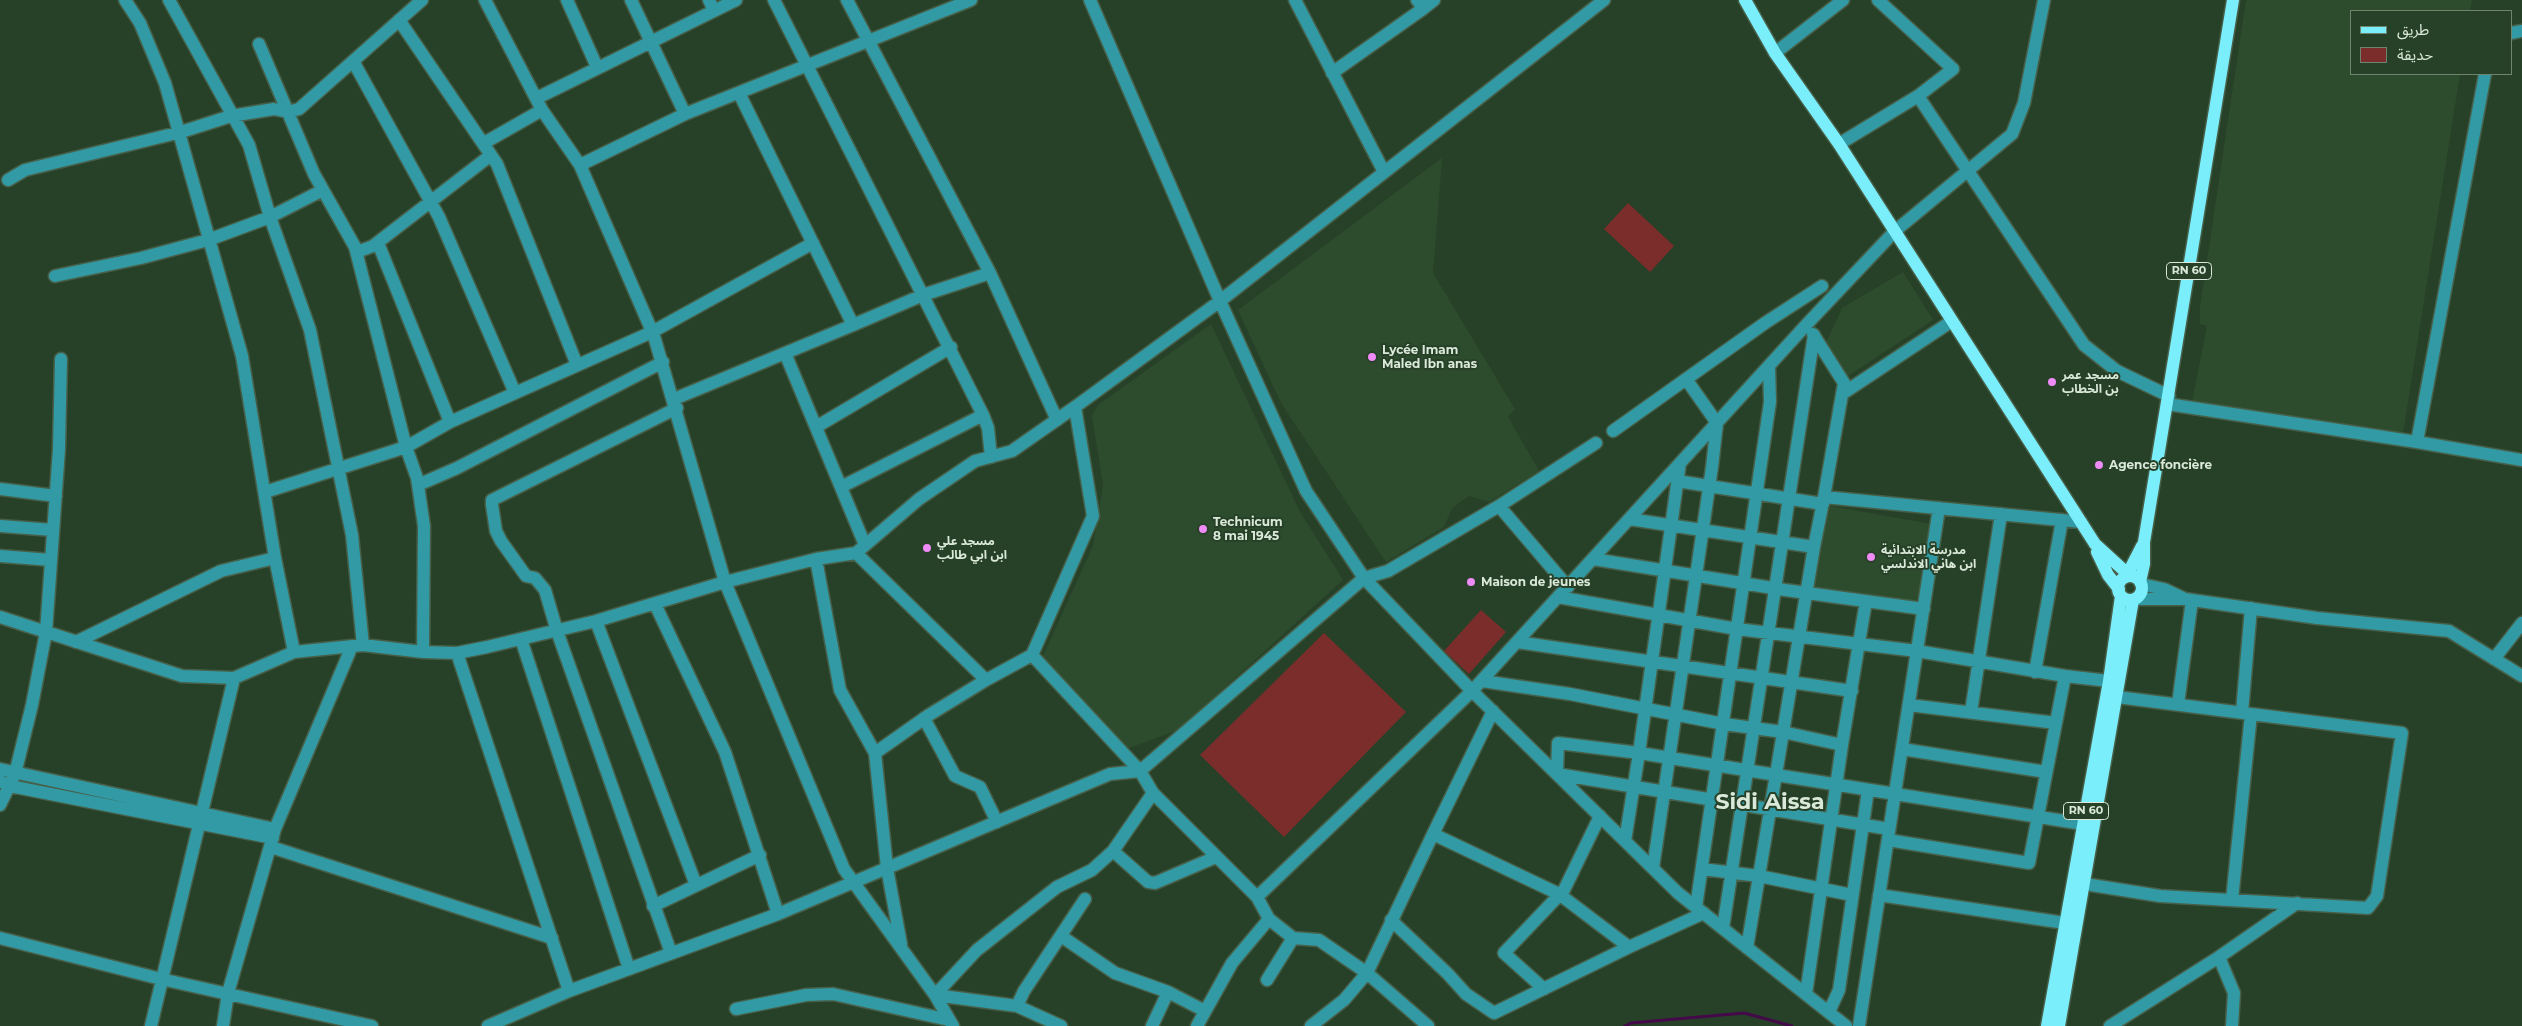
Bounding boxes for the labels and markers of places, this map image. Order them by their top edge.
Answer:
place label: Lycée Imam Maled Ibn anas [1382,343,1477,371]
marker: Lycée Imam Maled Ibn anas [1366,351,1378,363]
place label: مسجد عمر بن الخطاب [2062,368,2119,396]
marker: مسجد عمر بن الخطاب [2046,376,2058,388]
place label: Agence foncière [2109,458,2212,472]
marker: Agence foncière [2093,459,2105,471]
place label: Technicum 8 mai 1945 [1213,515,1282,543]
marker: Technicum 8 mai 1945 [1197,523,1209,535]
place label: مسجد علي ابن ابي طالب [937,534,1007,562]
marker: مسجد علي ابن ابي طالب [921,542,933,554]
place label: مدرسة الابتدائية ابن هاني الاندلسي [1881,543,1976,571]
marker: مدرسة الابتدائية ابن هاني الاندلسي [1865,551,1877,563]
place label: Maison de jeunes [1481,575,1590,589]
marker: Maison de jeunes [1465,576,1477,588]

